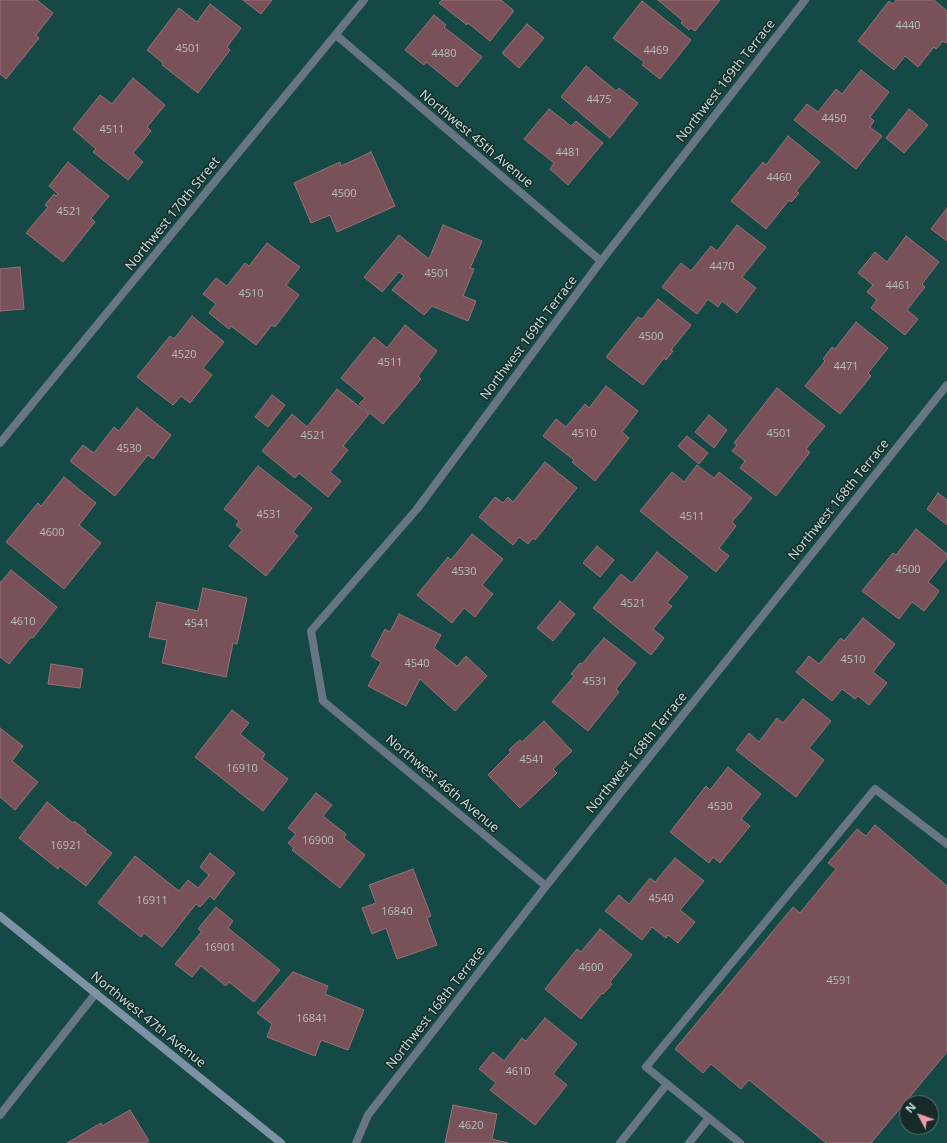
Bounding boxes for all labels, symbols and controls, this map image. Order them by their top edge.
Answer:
street label: Northwest 169th Terrace [673,17,779,145]
house number: 4440 [895,19,921,33]
house number: 4501 [175,42,201,56]
house number: 4469 [643,44,669,58]
house number: 4480 [431,47,457,61]
street label: Northwest 45th Avenue [416,87,536,191]
house number: 4475 [586,93,612,107]
house number: 4450 [821,112,847,126]
house number: 4511 [99,123,125,137]
house number: 4481 [555,146,581,160]
street label: Northwest 170th Street [122,154,224,274]
house number: 4460 [766,171,792,185]
house number: 4500 [331,187,357,201]
house number: 4521 [56,205,82,219]
house number: 4470 [709,260,735,274]
house number: 4501 [424,267,450,281]
street label: Northwest 169th Terrace [477,273,581,403]
house number: 4461 [885,279,911,293]
house number: 4510 [238,287,264,301]
house number: 4500 [638,330,664,344]
house number: 4520 [171,348,197,362]
house number: 4511 [377,356,403,370]
house number: 4471 [833,360,859,374]
house number: 4510 [571,427,597,441]
house number: 4501 [766,427,792,441]
house number: 4521 [300,429,326,443]
street label: Northwest 168th Terrace [785,436,893,564]
house number: 4530 [116,442,142,456]
house number: 4531 [256,508,282,522]
house number: 4511 [679,510,705,524]
house number: 4600 [39,526,65,540]
house number: 4500 [895,563,921,577]
house number: 4530 [451,565,477,579]
house number: 4521 [620,597,646,611]
house number: 4610 [10,615,36,629]
house number: 4541 [184,617,210,631]
house number: 4510 [840,653,866,667]
house number: 4540 [404,657,430,671]
house number: 4531 [582,675,608,689]
street label: Northwest 168th Terrace [583,689,691,817]
street label: Northwest 46th Avenue [382,732,502,836]
house number: 4541 [519,753,545,767]
house number: 16910 [226,762,258,776]
house number: 4530 [707,800,733,814]
house number: 16900 [302,834,334,848]
house number: 16921 [50,839,82,853]
house number: 4540 [648,892,674,906]
house number: 16911 [136,894,168,908]
house number: 16840 [381,905,413,919]
house number: 16901 [204,941,236,955]
street label: Northwest 168th Terrace [383,944,489,1072]
house number: 4600 [578,961,604,975]
street label: Northwest 47th Avenue [87,969,209,1071]
house number: 4591 [826,974,852,988]
house number: 16841 [296,1012,328,1026]
house number: 4610 [505,1065,531,1079]
north arrow [899,1095,939,1135]
text: N [902,1099,919,1116]
house number: 4620 [458,1119,484,1133]

